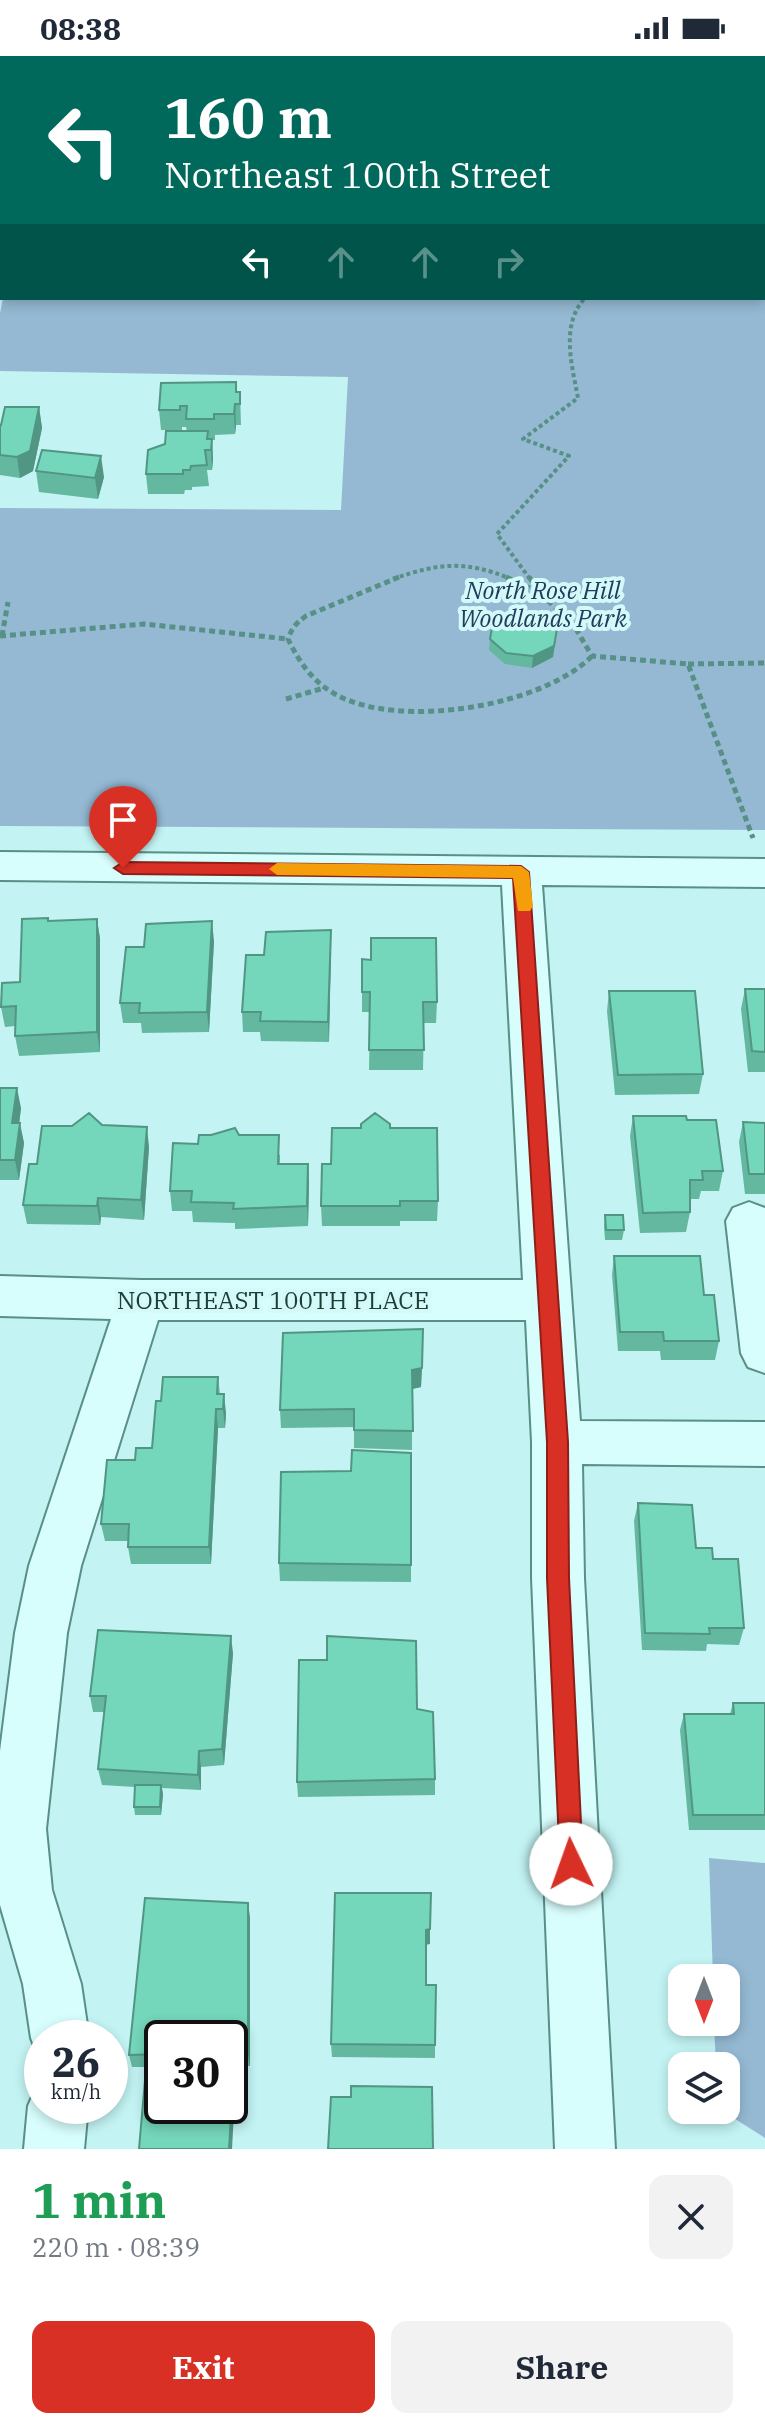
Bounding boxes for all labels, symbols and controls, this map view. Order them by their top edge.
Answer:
text: 08:38 [40,9,121,48]
text: 160 m [164,81,332,153]
icon: left [32,88,136,192]
text: Northeast 100th Street [164,151,551,198]
icon: left [235,240,279,284]
icon: ahead [319,240,363,284]
icon: ahead [403,240,447,284]
icon: right [487,240,531,284]
park label: North Rose Hill Woodlands Park [459,574,627,634]
pin [89,786,157,868]
icon: arrive [101,798,145,842]
street label: NORTHEAST 100TH PLACE [117,1284,429,1316]
position arrow [529,1822,613,1906]
north arrow [668,1964,740,2036]
map controls [668,1964,740,2124]
speed limit sign: 30 [144,2020,248,2124]
text: 26 [52,2036,100,2088]
button: layers [668,2052,740,2124]
text: km/h [51,2078,101,2105]
text: 1 min [32,2169,166,2231]
button: close [649,2175,733,2259]
text: 220 m · 08:39 [32,2230,200,2264]
button: Exit [32,2321,375,2413]
button: Share [391,2321,733,2413]

